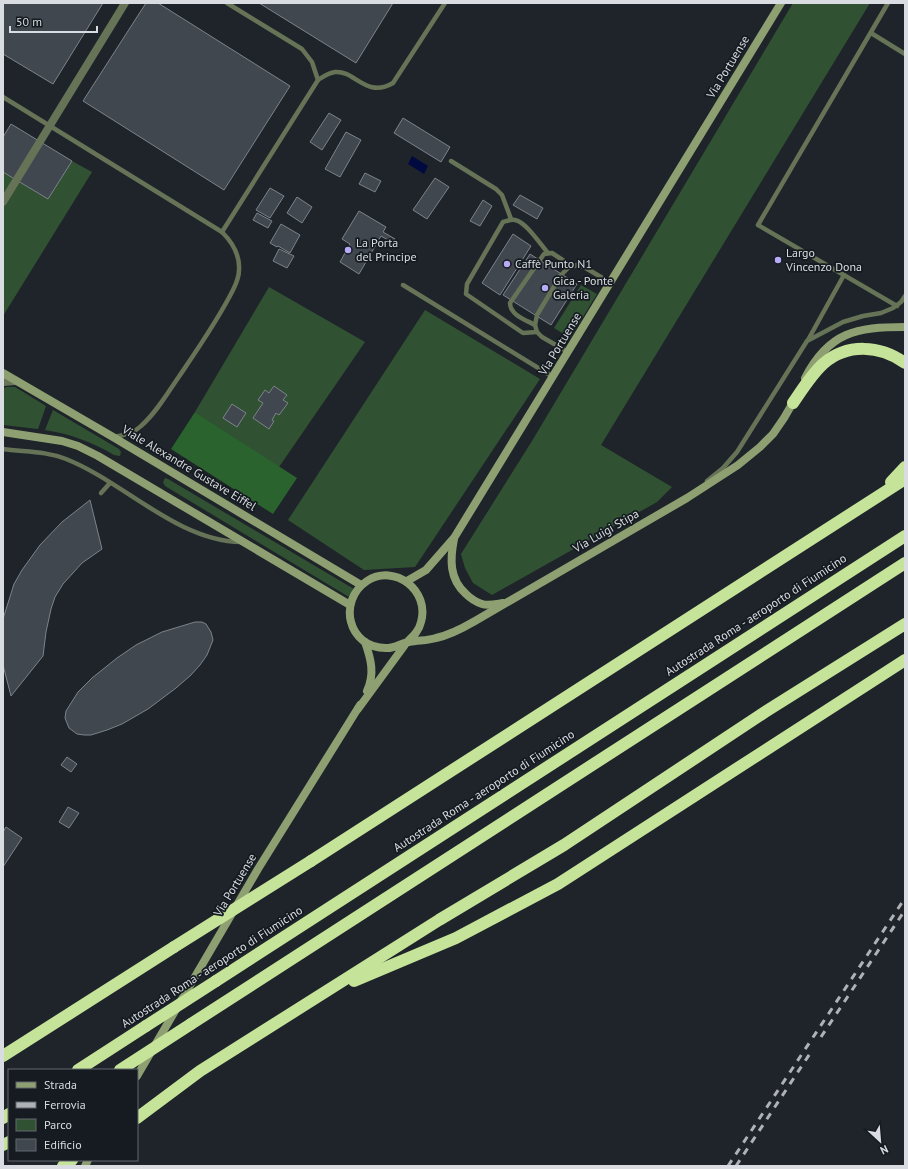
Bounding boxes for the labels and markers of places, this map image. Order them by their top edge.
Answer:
place label: La Porta del Principe [356,235,417,264]
marker: La Porta del Principe [343,245,353,255]
place label: Largo Vincenzo Dona [785,245,862,274]
marker: Largo Vincenzo Dona [773,255,783,265]
place label: Caffè Punto N1 [515,256,592,271]
marker: Caffè Punto N1 [502,259,512,269]
place label: Gica - Ponte Galeria [553,273,613,302]
marker: Gica - Ponte Galeria [540,283,550,293]

